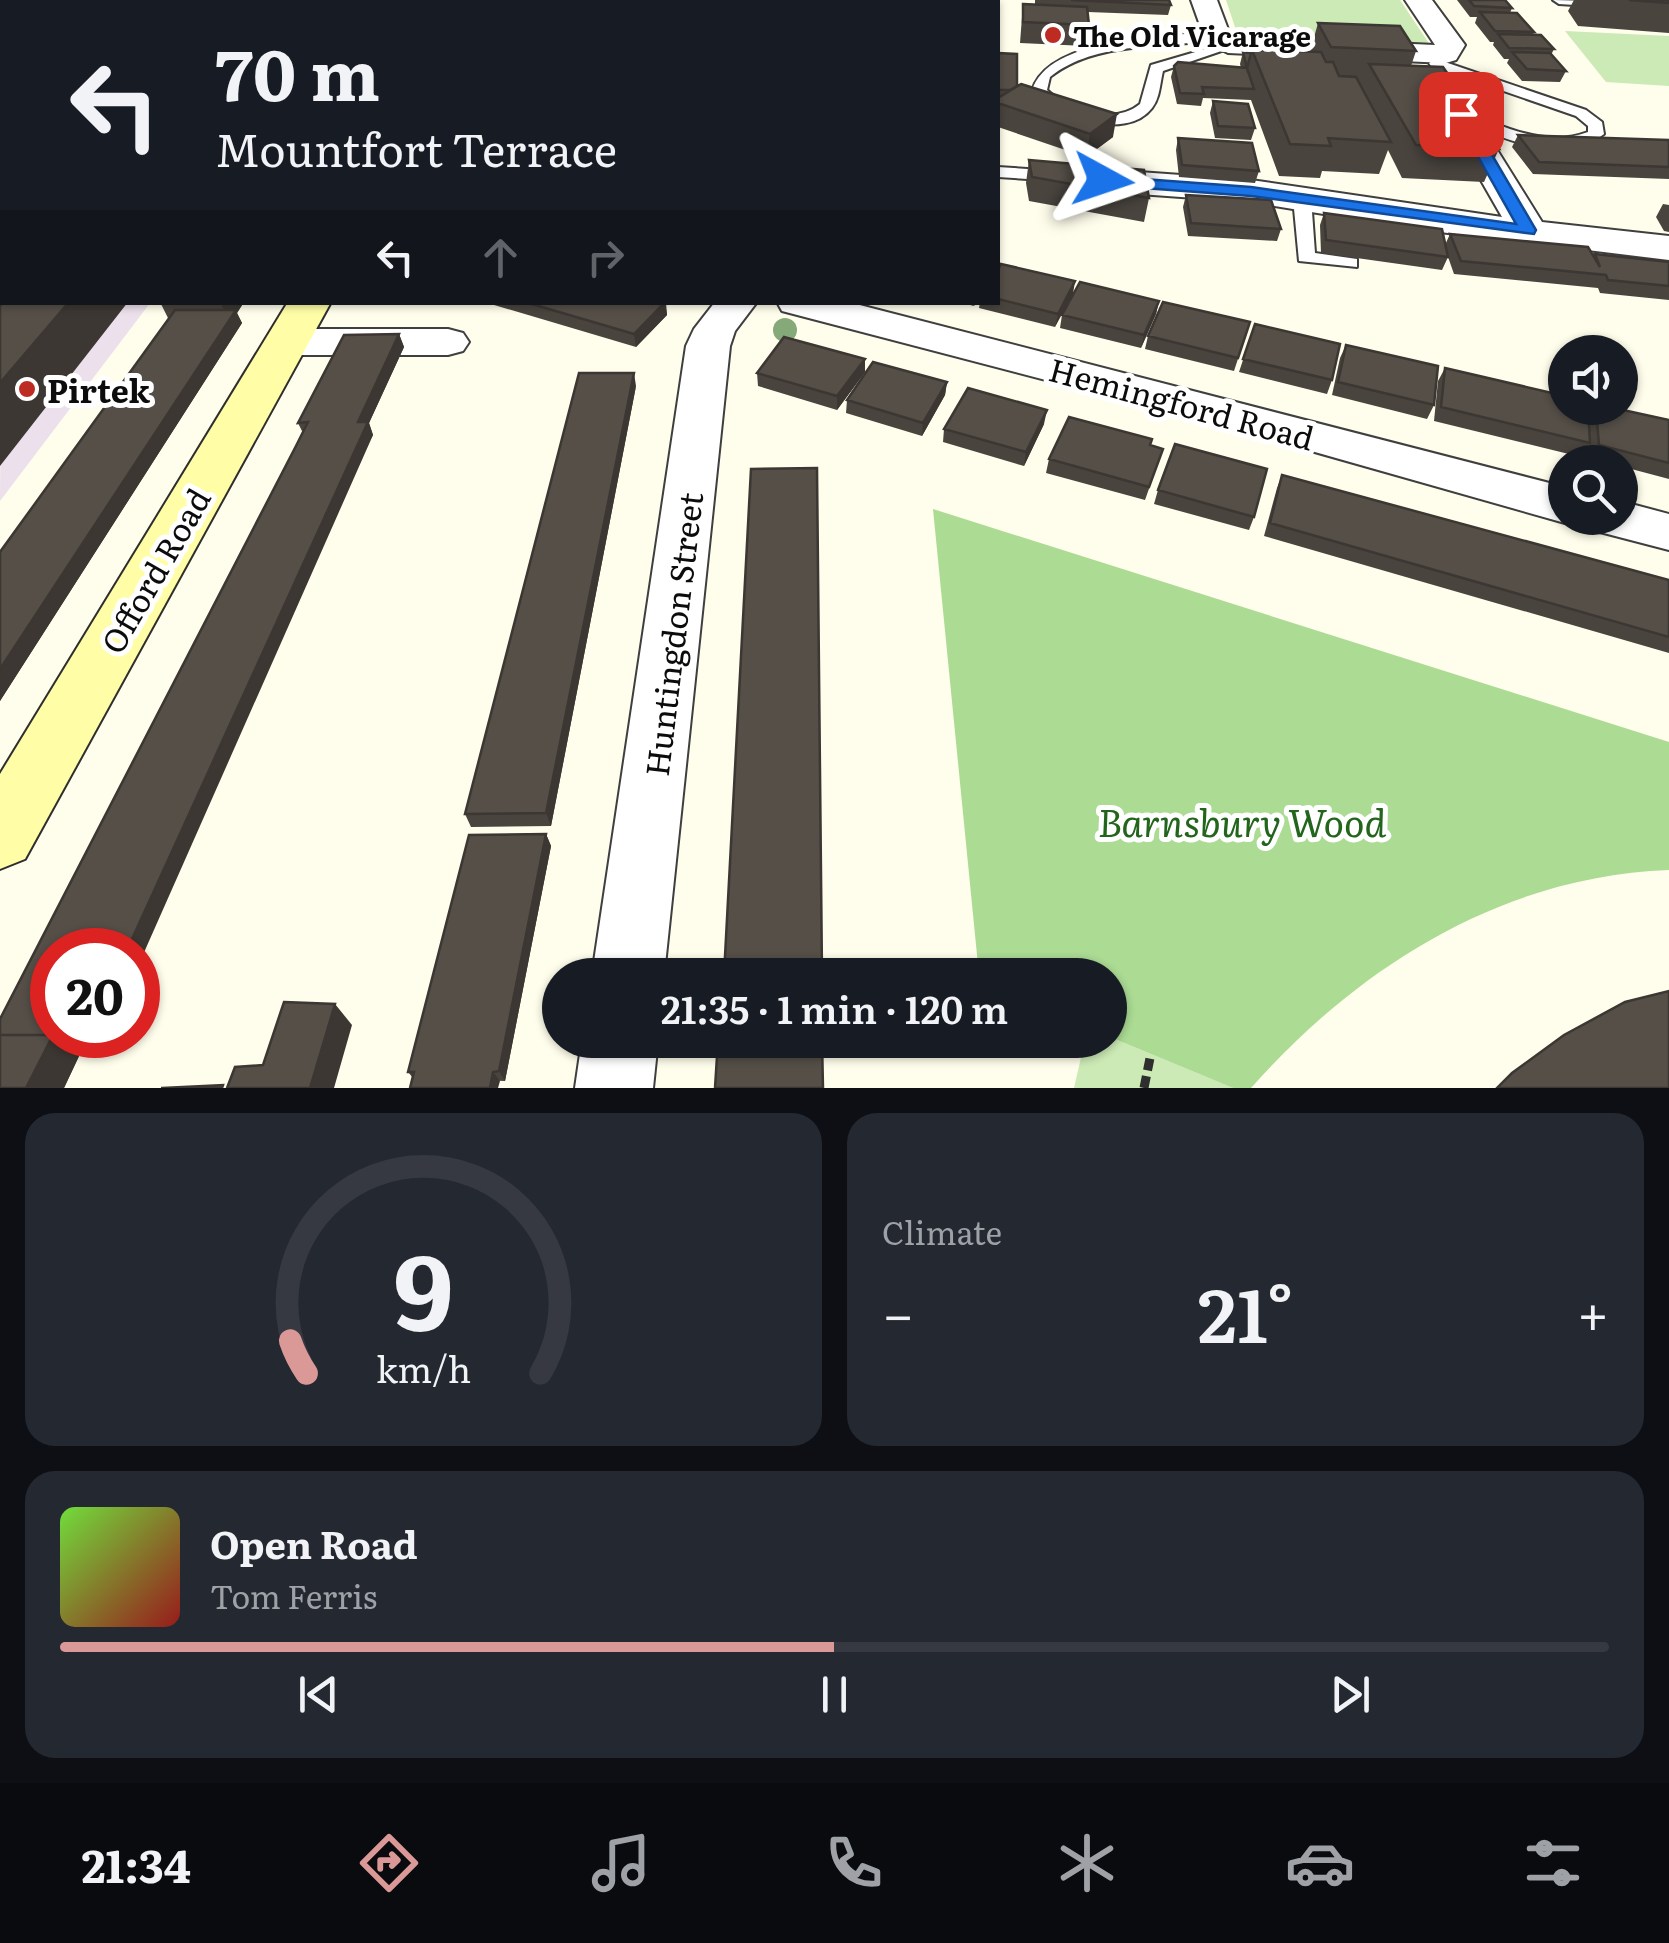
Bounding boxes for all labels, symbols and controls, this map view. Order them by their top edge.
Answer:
place label: The Old Vicarage [1073,14,1311,56]
text: 70 m [215,19,380,123]
marker: The Old Vicarage [1042,24,1064,46]
icon: left [50,40,180,170]
pin [1419,72,1504,157]
icon: arrive [1434,87,1489,142]
text: Mountfort Terrace [215,114,617,181]
position arrow [1051,128,1155,232]
icon: left [368,230,423,285]
icon: ahead [473,230,528,285]
icon: right [578,230,633,285]
map controls [1548,335,1638,535]
button: sound [1548,335,1638,425]
street label: Hemingford Road [1044,344,1320,460]
place label: Pirtek [47,365,151,413]
marker: Pirtek [16,378,38,400]
button: search [1548,445,1638,535]
street label: Offord Road [87,478,221,662]
street label: Huntingdon Street [631,489,713,779]
park label: Barnsbury Wood [1098,792,1386,849]
speed limit sign: 20 [30,928,160,1058]
text: 21:35 · 1 min · 120 m [661,979,1008,1036]
text: Climate [882,1207,1002,1255]
text: 9 [394,1209,453,1363]
text: 21° [1198,1255,1293,1366]
text: − [882,1270,914,1352]
text: + [1577,1270,1609,1352]
text: km/h [376,1341,471,1394]
text: Open Road [210,1514,418,1571]
text: Tom Ferris [210,1571,377,1619]
icon: previous [291,1667,346,1722]
icon: pause [807,1667,862,1722]
icon: next [1323,1667,1378,1722]
icon: directions [354,1828,424,1898]
icon: music [586,1828,656,1898]
icon: phone [819,1828,889,1898]
icon: climate [1052,1828,1122,1898]
icon: car [1285,1828,1355,1898]
icon: filters [1518,1828,1588,1898]
text: 21:34 [81,1830,191,1897]

